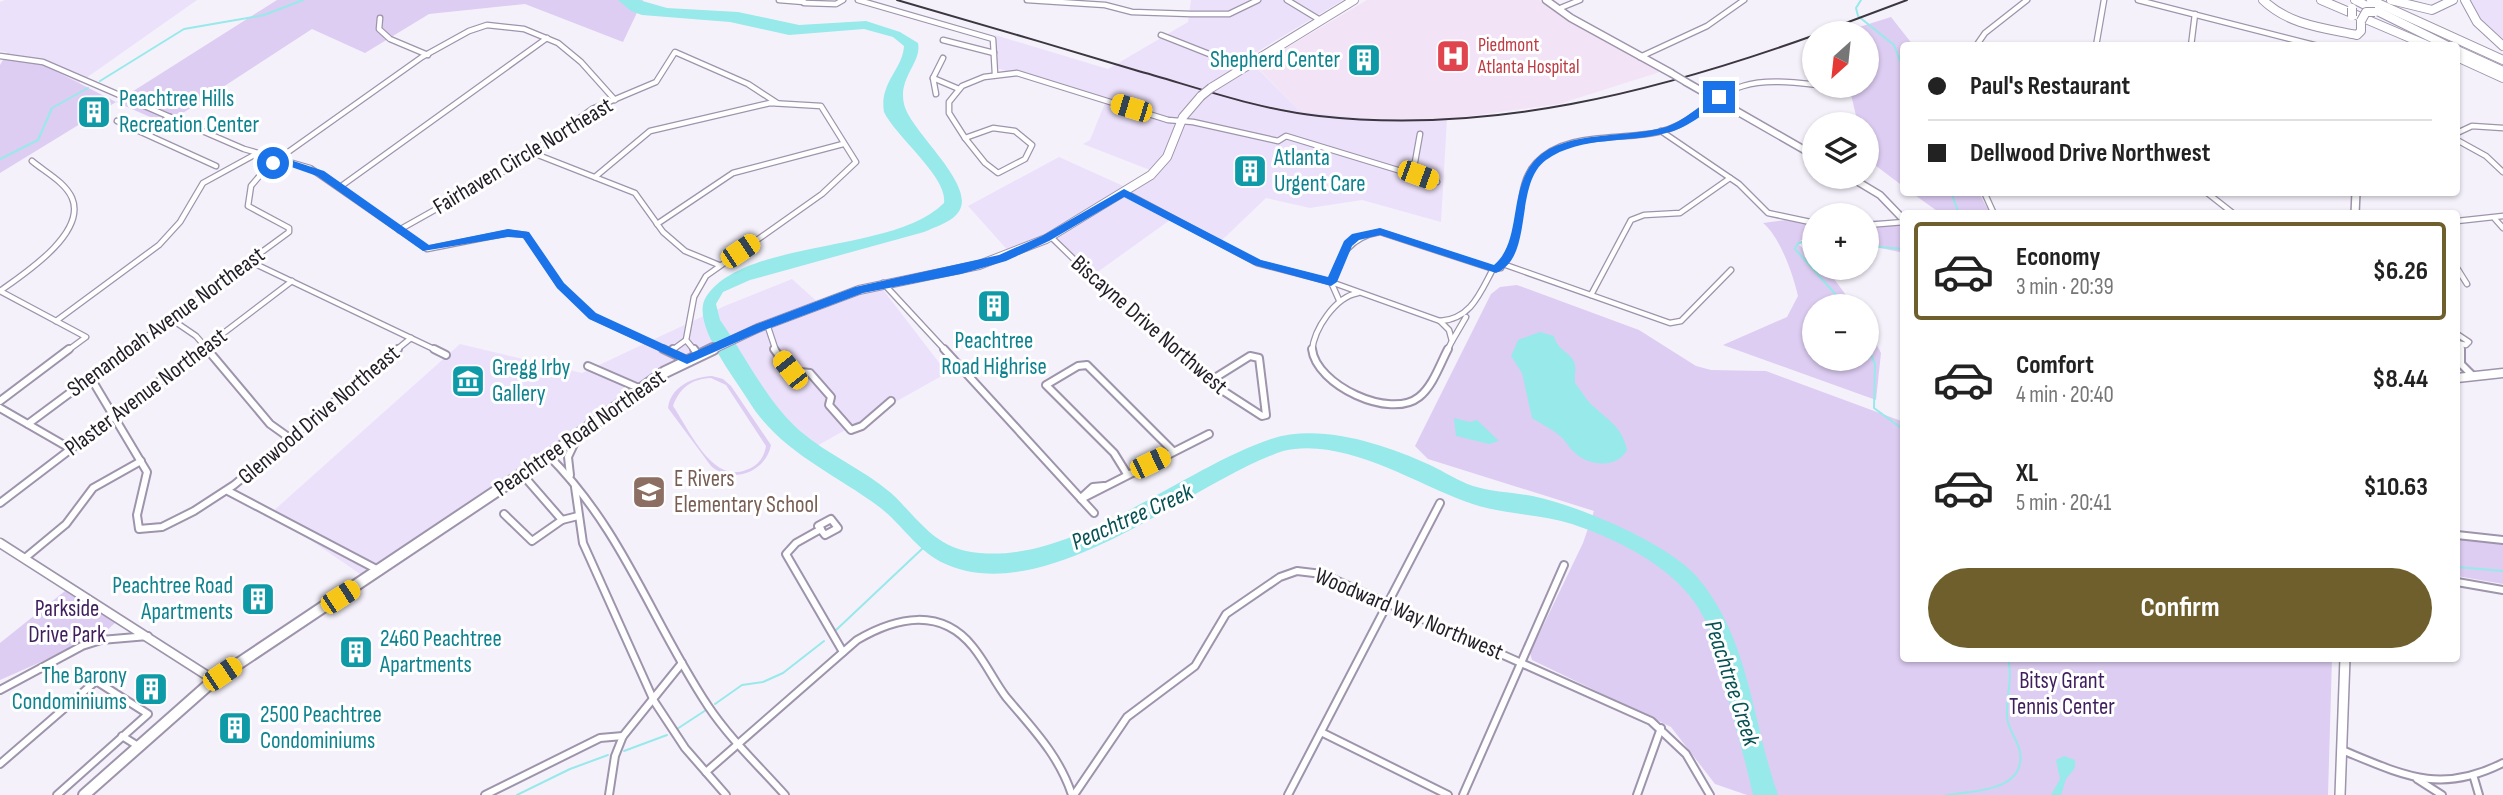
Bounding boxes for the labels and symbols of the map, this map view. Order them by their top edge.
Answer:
north arrow [1802,21,1880,98]
place label: Piedmont Atlanta Hospital [1477,34,1579,79]
hospital icon: Piedmont Atlanta Hospital [1434,37,1472,75]
building icon: Shepherd Center [1345,41,1383,79]
place label: Shepherd Center [1210,46,1340,74]
route end [1703,81,1735,113]
place label: Peachtree Hills Recreation Center [119,85,260,139]
street label: Fairhaven Circle Northeast [428,91,618,221]
car [1108,92,1155,124]
building icon: Peachtree Hills Recreation Center [75,93,113,131]
place label: Atlanta Urgent Care [1273,144,1365,198]
route start [257,147,289,179]
building icon: Atlanta Urgent Care [1231,152,1269,190]
car [1395,158,1442,192]
car [717,231,764,271]
street label: Shenandoah Avenue Northeast [62,241,270,403]
street label: Biscayne Drive Northwest [1065,249,1233,401]
building icon: Peachtree Road Highrise [975,287,1013,325]
street label: Plaster Avenue Northeast [59,322,233,462]
place label: Peachtree Road Highrise [941,327,1047,381]
street label: Glenwood Drive Northeast [233,339,405,491]
car [769,347,812,393]
place label: Gregg Irby Gallery [492,354,571,408]
museum icon: Gregg Irby Gallery [449,362,487,400]
street label: Peachtree Road Northeast [489,363,671,503]
car [1127,444,1174,482]
place label: E Rivers Elementary School [674,465,818,519]
school or university icon: E Rivers Elementary School [630,473,668,511]
water label: Peachtree Creek [1067,477,1198,557]
street label: Woodward Way Northwest [1311,562,1507,666]
place label: Peachtree Road Apartments [112,572,233,626]
car [317,577,364,617]
building icon: Peachtree Road Apartments [239,580,277,618]
park label: Parkside Drive Park [28,595,106,649]
water label: Peachtree Creek [1698,617,1766,750]
place label: 2460 Peachtree Apartments [379,625,502,679]
building icon: 2460 Peachtree Apartments [337,633,375,671]
car [199,654,246,694]
place label: The Barony Condominiums [12,662,127,716]
park label: Bitsy Grant Tennis Center [2009,667,2115,721]
building icon: The Barony Condominiums [132,670,170,708]
place label: 2500 Peachtree Condominiums [260,701,382,755]
building icon: 2500 Peachtree Condominiums [216,709,254,747]

